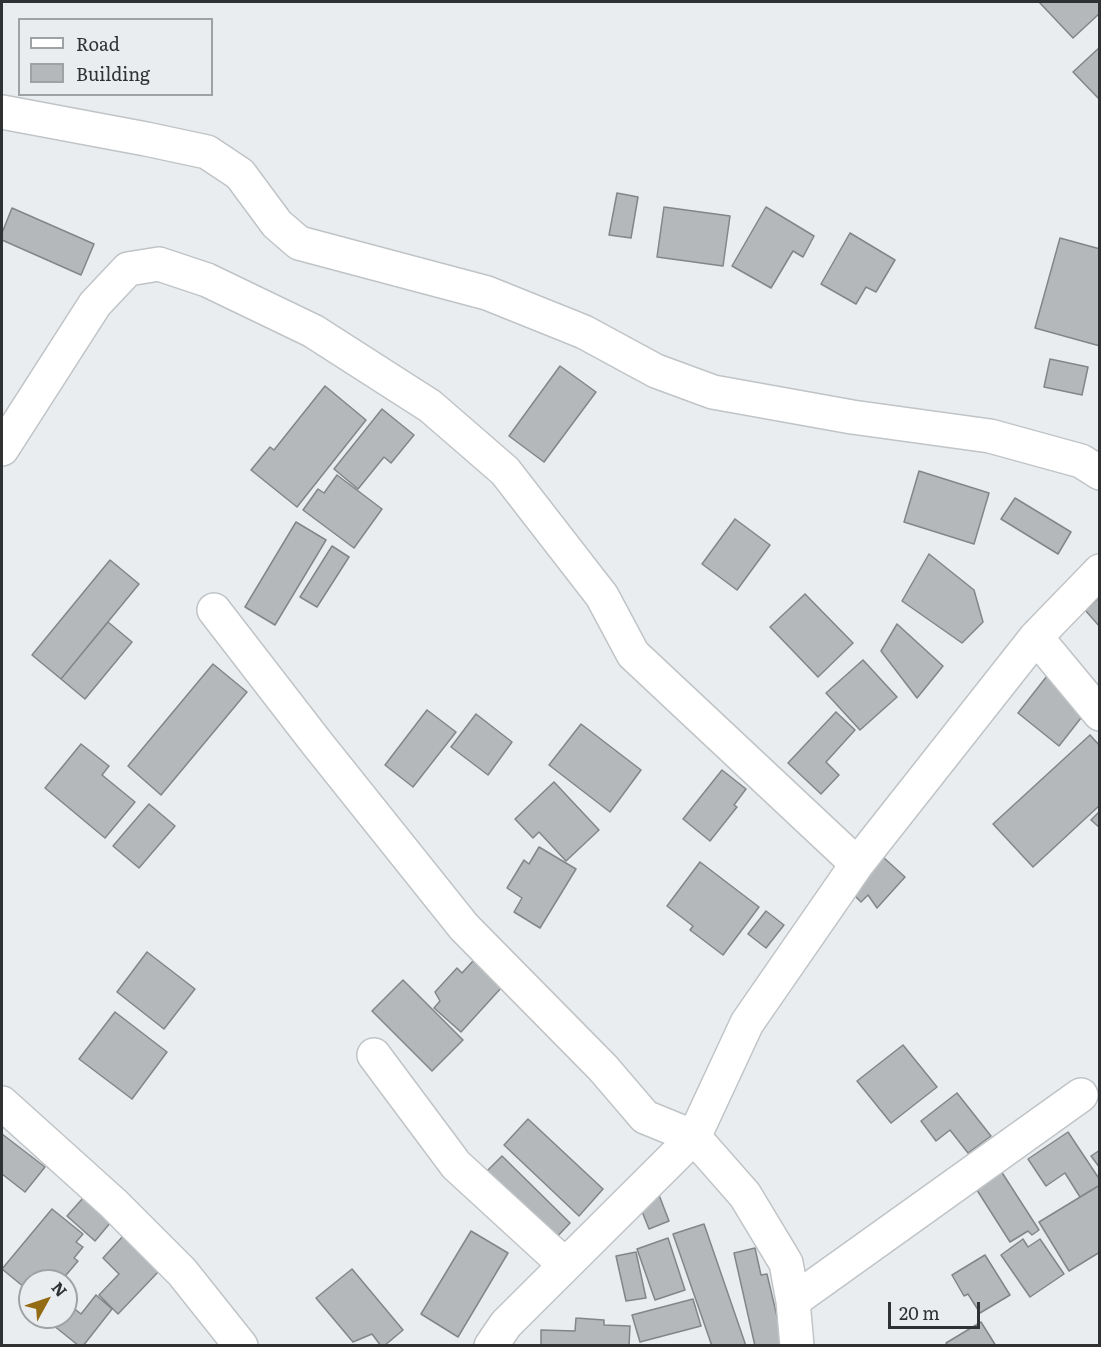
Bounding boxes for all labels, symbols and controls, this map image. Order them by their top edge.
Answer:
legend [18,18,213,96]
text: Road [76,30,120,57]
text: Building [76,60,150,87]
north arrow [18,1269,78,1329]
text: N [47,1276,74,1302]
scale bar [891,1290,982,1328]
text: 20 m [899,1299,940,1326]

